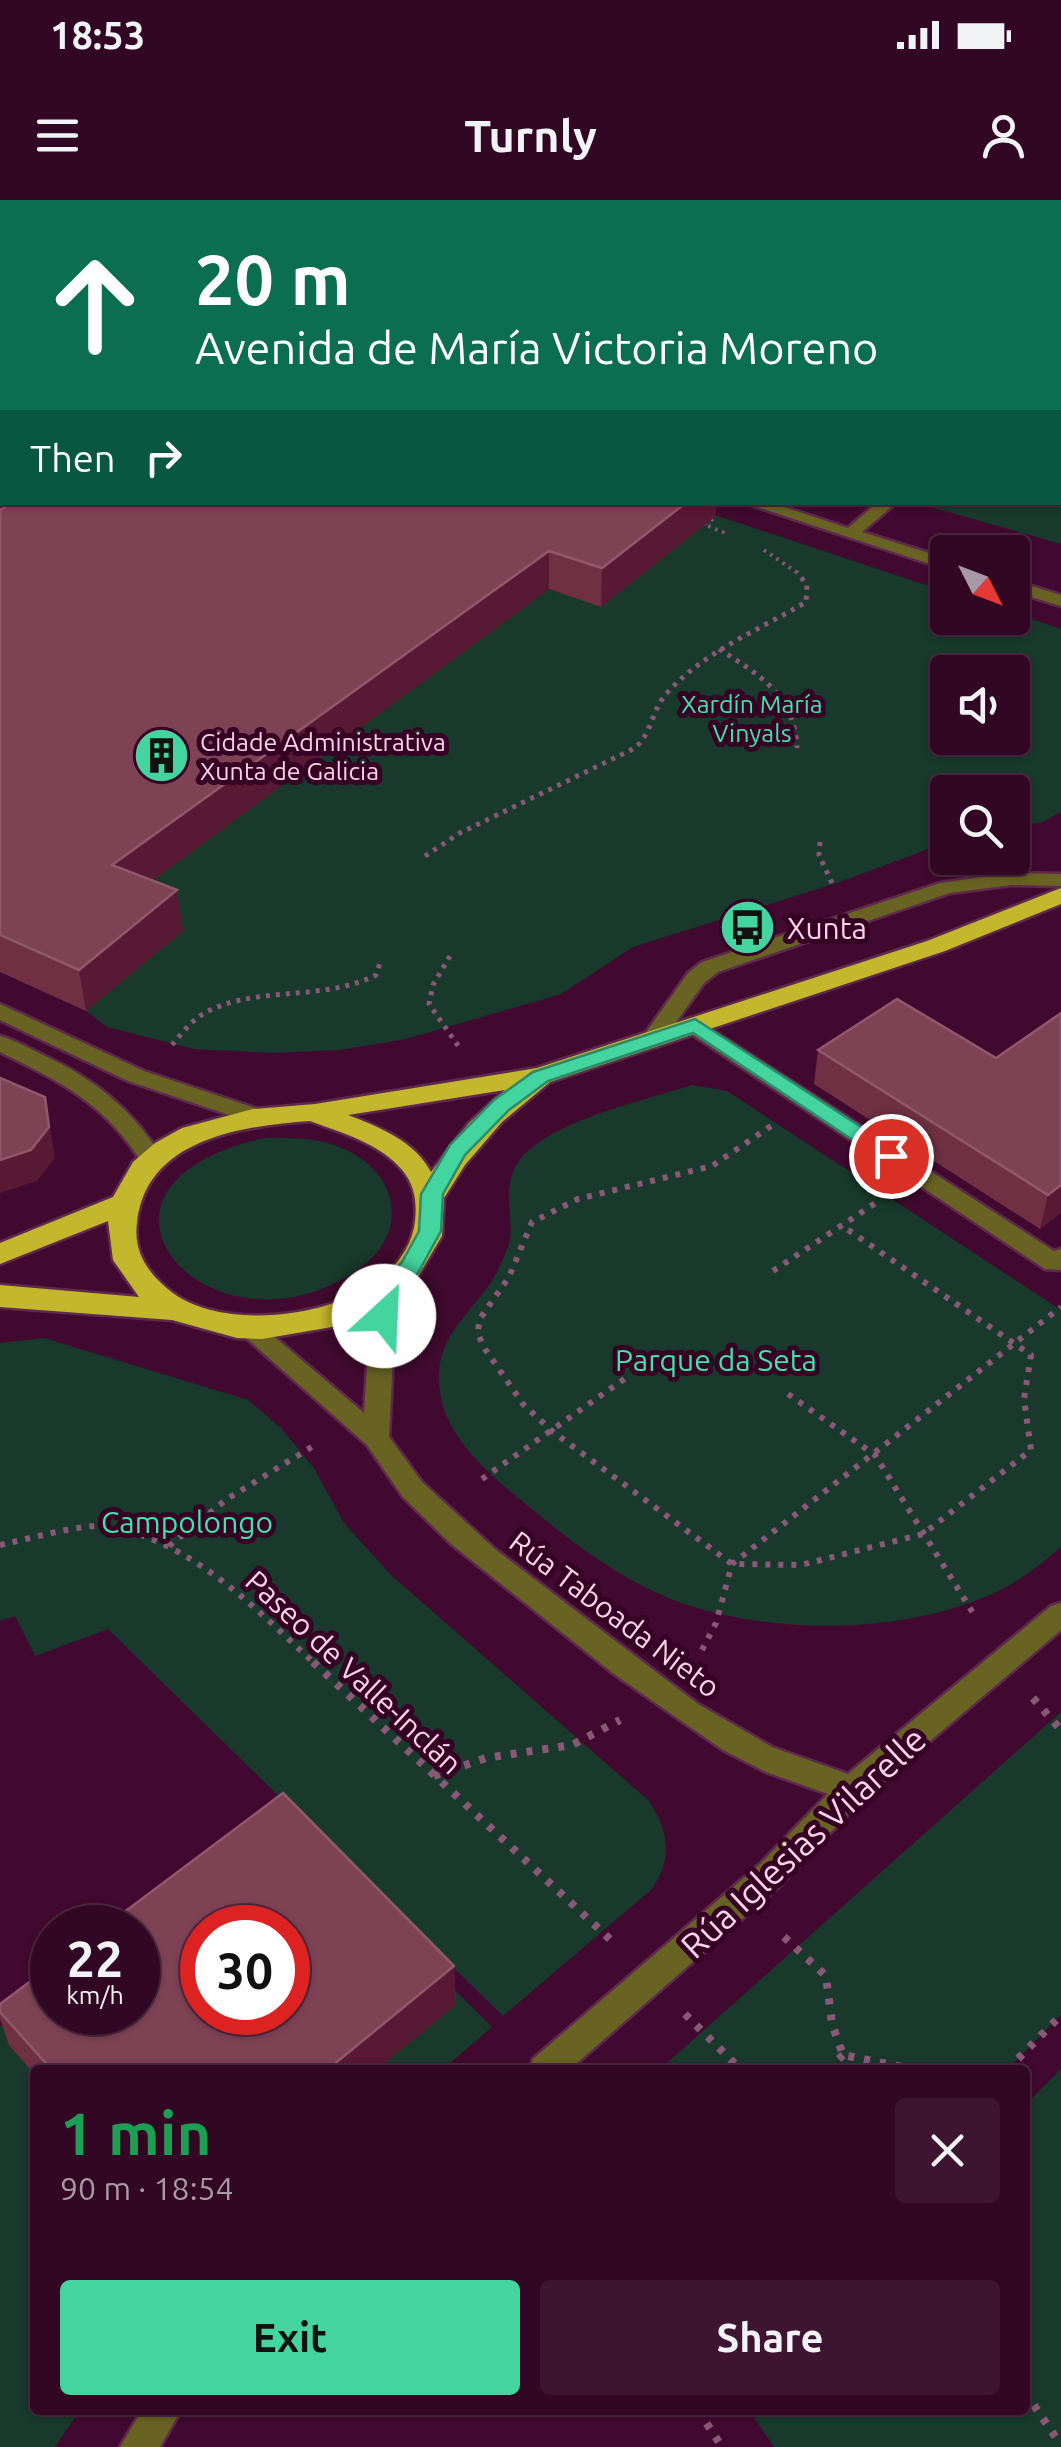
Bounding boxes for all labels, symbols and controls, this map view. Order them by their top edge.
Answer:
text: 18:53 [50,14,145,56]
icon: menu [30,108,85,163]
icon: person [976,108,1031,163]
text: Turnly [464,110,597,161]
icon: ahead [30,240,160,370]
text: 20 m [195,240,351,318]
text: Avenida de María Victoria Moreno [195,322,878,373]
icon: right [136,430,191,485]
text: Then [30,437,116,479]
north arrow [930,535,1030,635]
map controls [930,535,1030,875]
button: sound [930,655,1030,755]
park label: Xardín María Vinyals [681,690,823,747]
building icon: Cidade Administrativa Xunta de Galicia [131,726,191,786]
place label: Cidade Administrativa Xunta de Galicia [200,728,446,785]
button: search [930,775,1030,875]
bus stop icon: Xunta [718,898,778,958]
place label: Xunta [787,911,867,945]
pin [849,1114,934,1199]
icon: arrive [864,1129,919,1184]
position arrow [332,1264,436,1368]
park label: Parque da Seta [615,1343,817,1377]
park label: Campolongo [101,1505,273,1539]
street label: Rúa Taboada Nieto [503,1524,727,1704]
street label: Paseo de Valle-Inclán [239,1563,469,1781]
street label: Rúa Iglesias Vilarelle [673,1718,933,1966]
speed limit sign: 30 [180,1905,310,2035]
text: 22 [67,1930,123,1986]
text: km/h [66,1981,124,2009]
button: close [895,2098,1000,2203]
text: 1 min [60,2099,212,2166]
text: 90 m · 18:54 [60,2170,234,2206]
button: Exit [60,2280,520,2395]
button: Share [540,2280,1000,2395]

